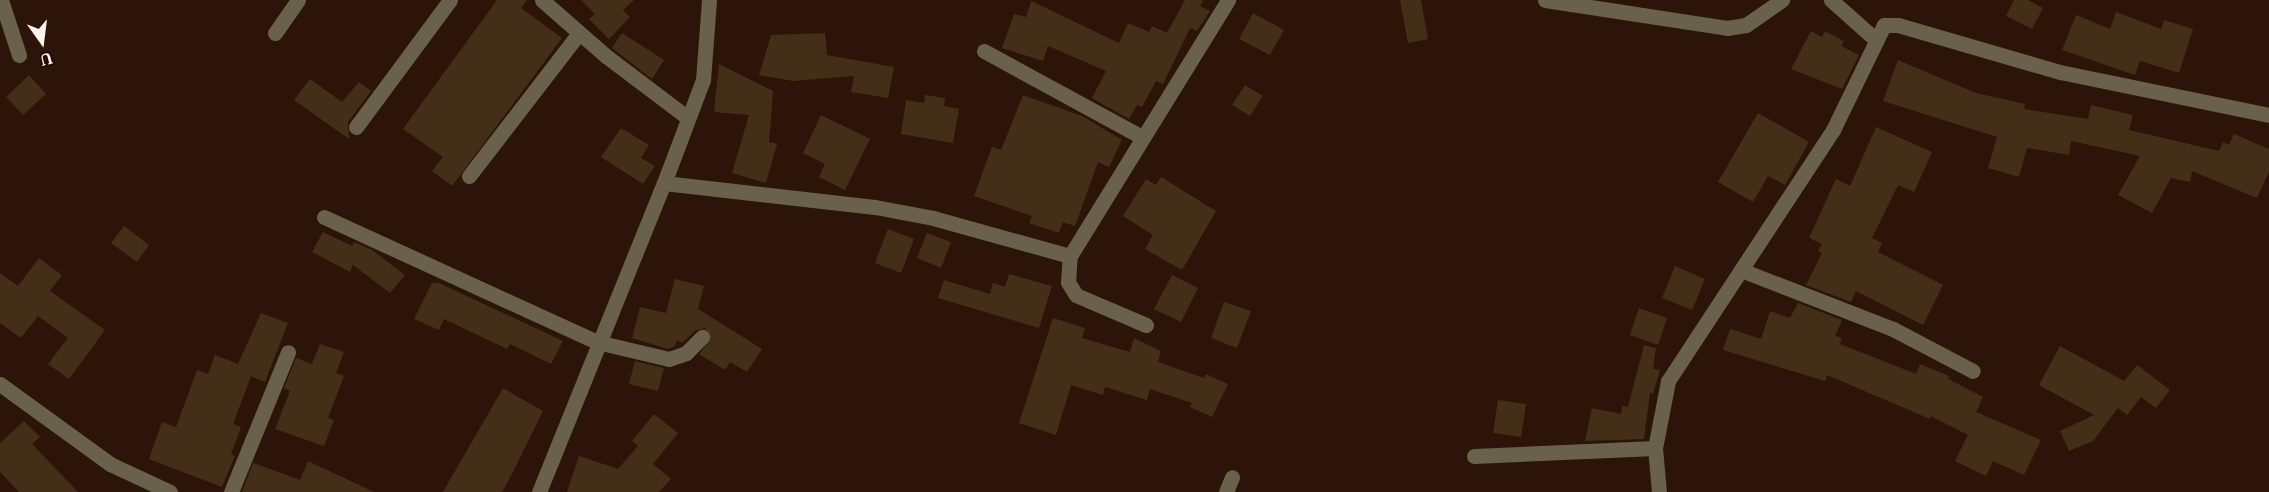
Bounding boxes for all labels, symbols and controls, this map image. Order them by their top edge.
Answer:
north arrow [12,12,72,72]
text: U [38,48,55,71]

